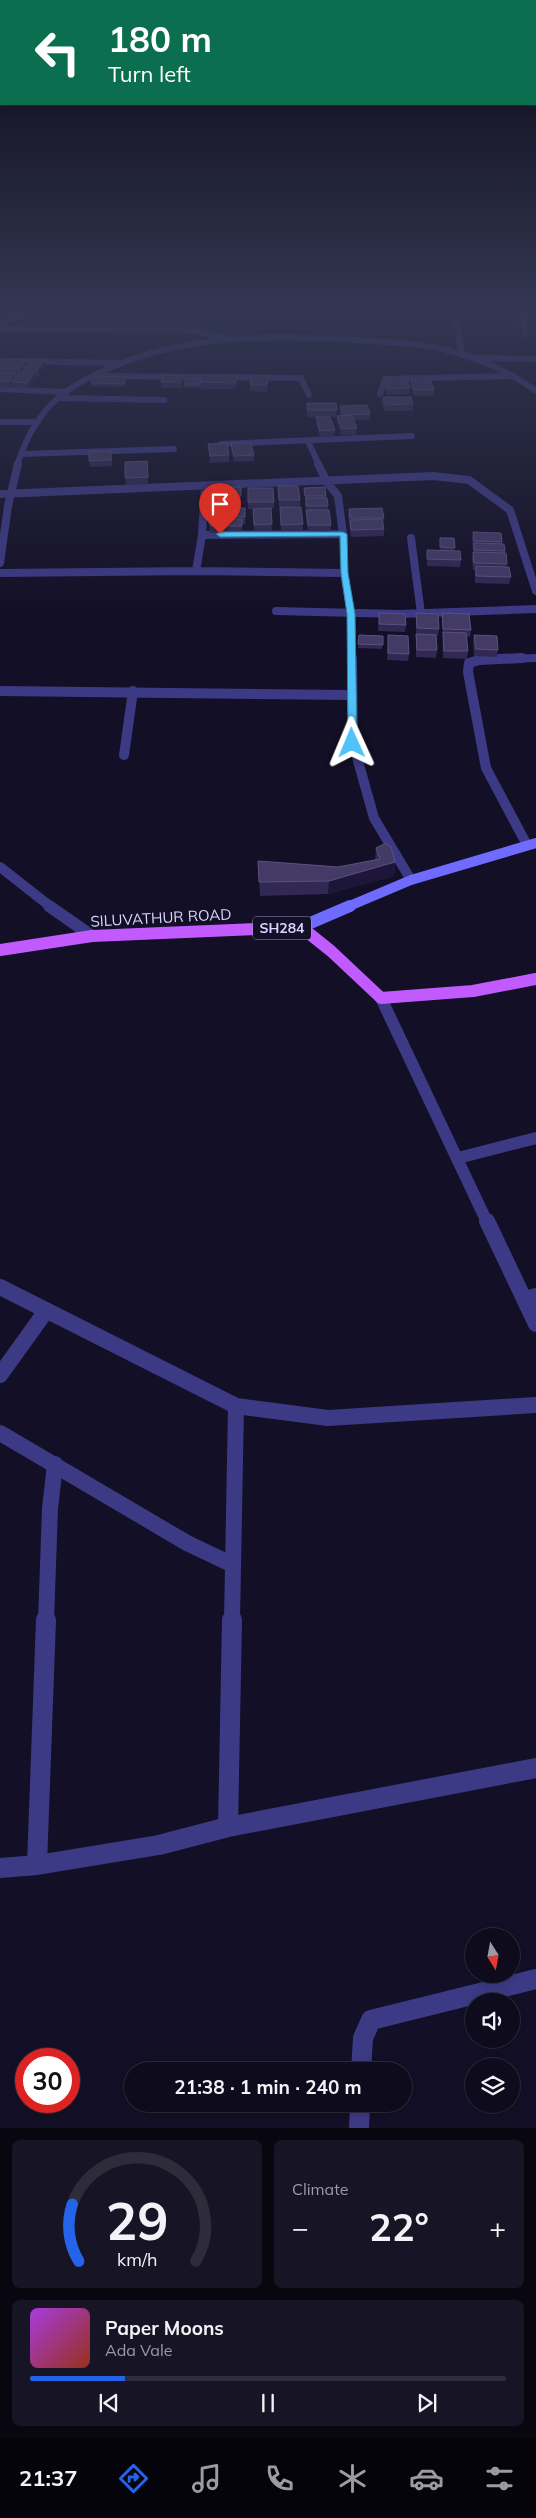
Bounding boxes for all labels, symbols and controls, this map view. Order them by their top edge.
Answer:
text: 180 m [108,17,212,61]
icon: left [25,20,90,85]
text: Turn left [108,60,191,88]
pin [199,483,241,534]
icon: arrive [206,490,234,518]
position arrow [325,716,377,768]
street label: SILUVATHUR ROAD [90,904,232,931]
road number: SH284 [253,916,311,940]
north arrow [465,1928,520,1982]
map controls [465,1928,520,2113]
button: sound [465,1993,520,2048]
speed limit sign: 30 [15,2048,80,2113]
button: layers [465,2058,520,2113]
text: 21:38 · 1 min · 240 m [174,2075,362,2099]
text: Climate [292,2179,348,2199]
text: 29 [106,2188,168,2253]
text: 22° [369,2203,429,2251]
text: − [292,2210,309,2245]
text: + [489,2210,506,2245]
text: km/h [117,2248,157,2270]
text: Paper Moons [105,2316,224,2340]
text: Ada Vale [105,2340,172,2360]
icon: previous [95,2389,123,2417]
icon: pause [254,2389,282,2417]
icon: next [413,2389,441,2417]
icon: directions [116,2461,151,2496]
icon: music [189,2461,224,2496]
icon: phone [262,2461,297,2496]
icon: climate [335,2461,370,2496]
icon: car [409,2461,444,2496]
icon: filters [482,2461,517,2496]
text: 21:37 [19,2464,77,2492]

